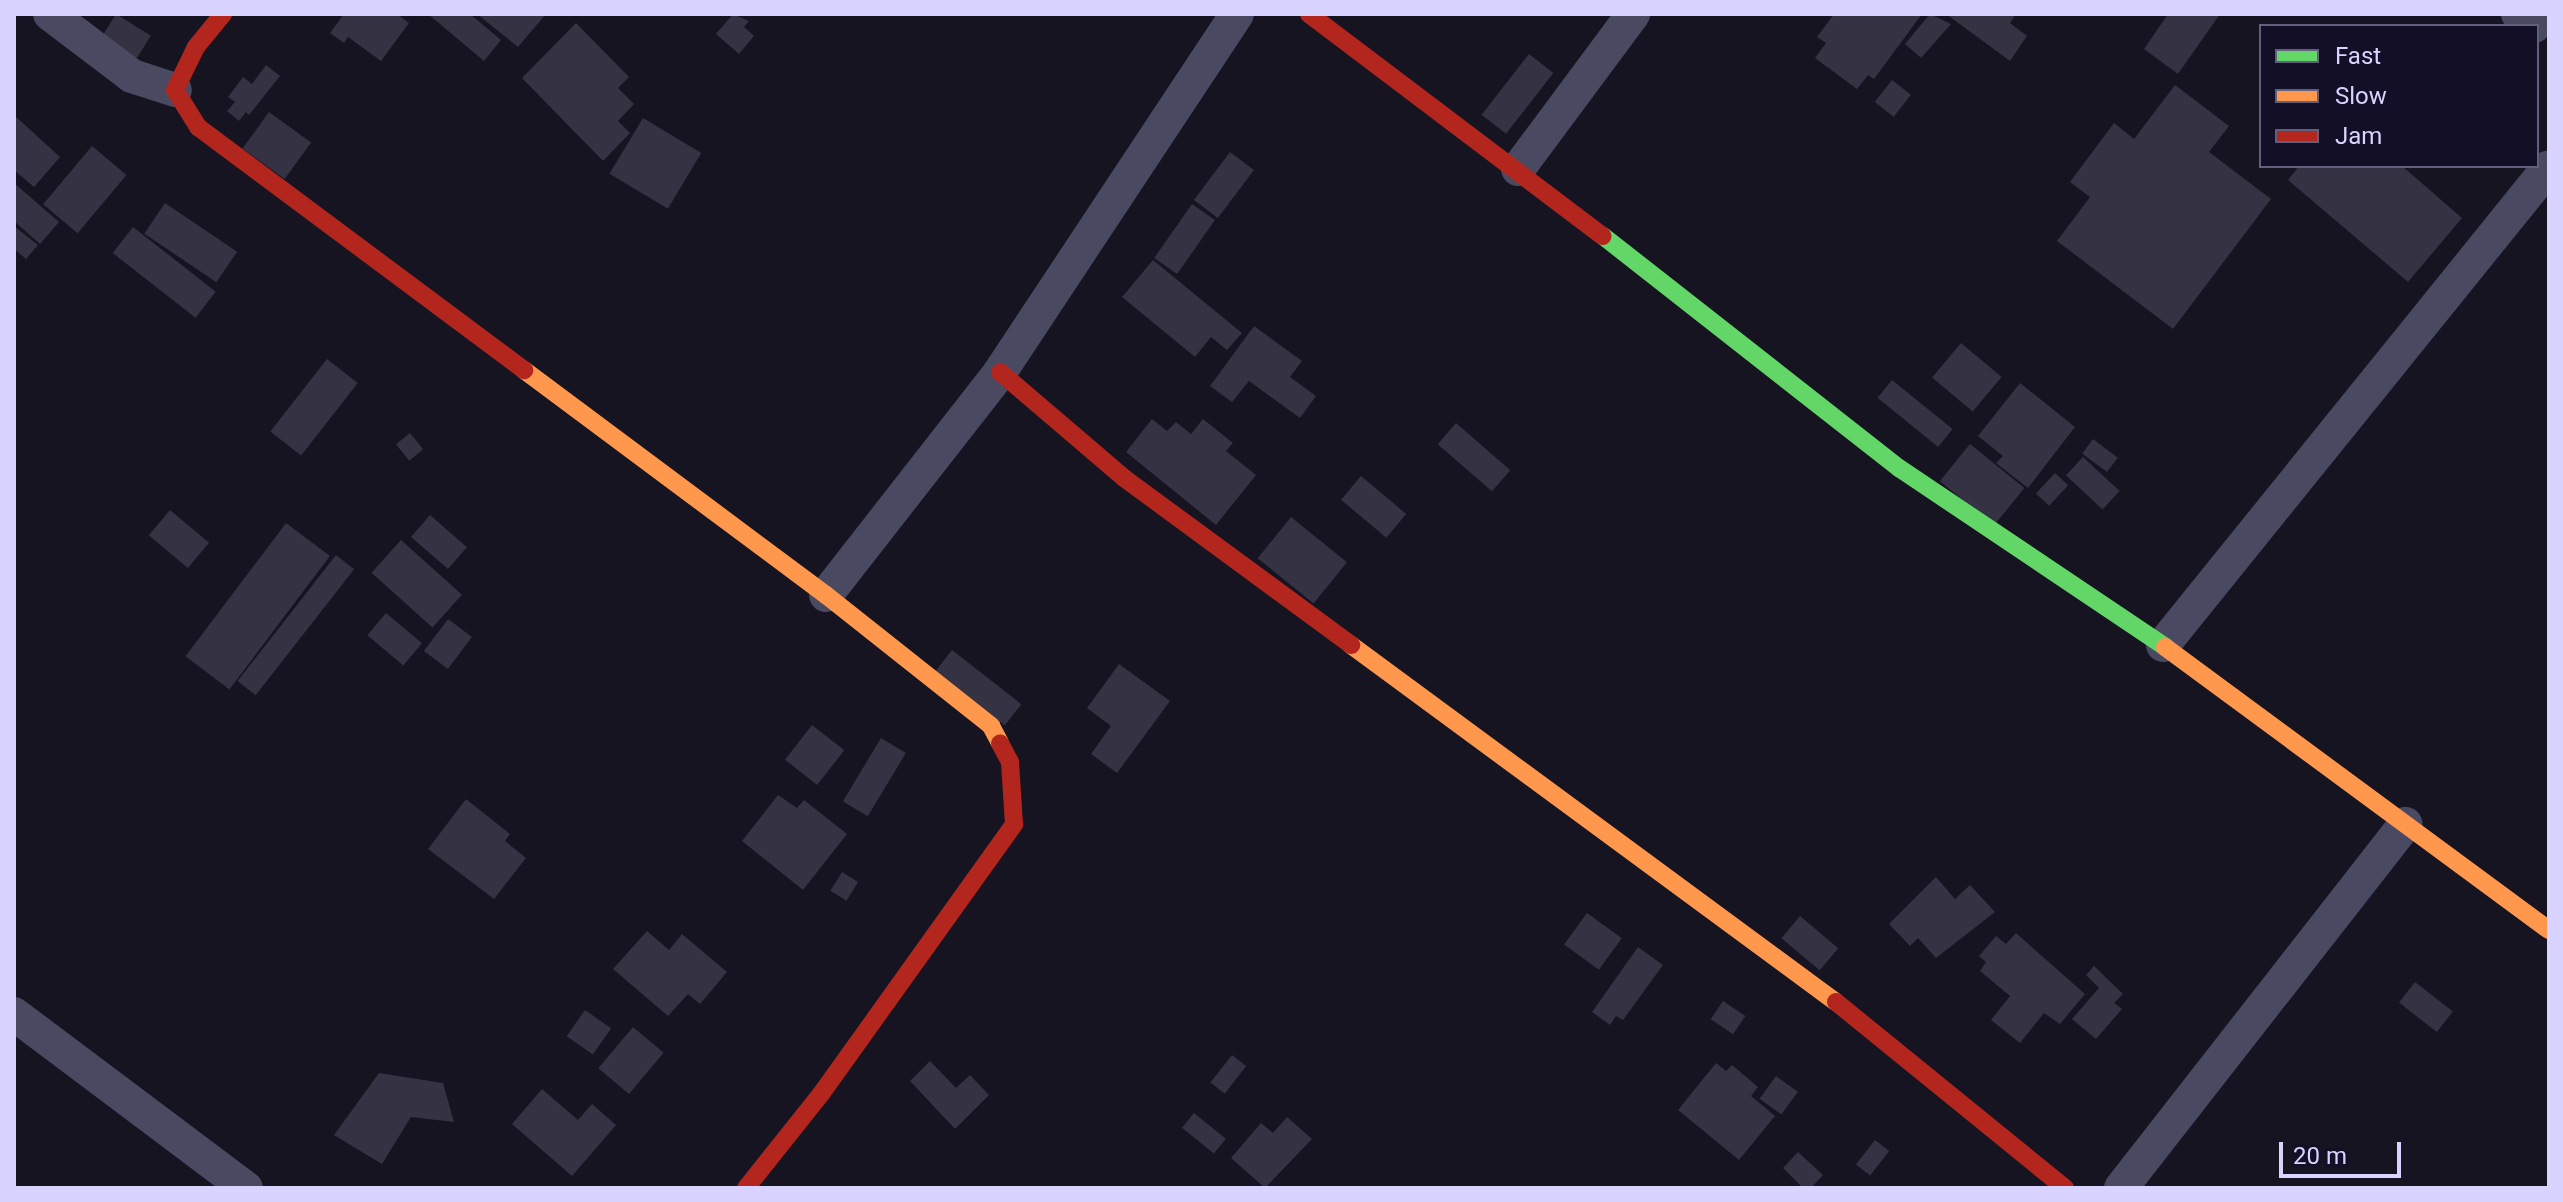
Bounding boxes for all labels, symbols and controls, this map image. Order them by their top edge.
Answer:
legend [2259,24,2539,168]
text: Fast [2335,42,2381,70]
text: Slow [2335,82,2387,110]
text: Jam [2335,122,2382,150]
scale bar [2283,1126,2405,1176]
text: 20 m [2293,1142,2347,1170]

